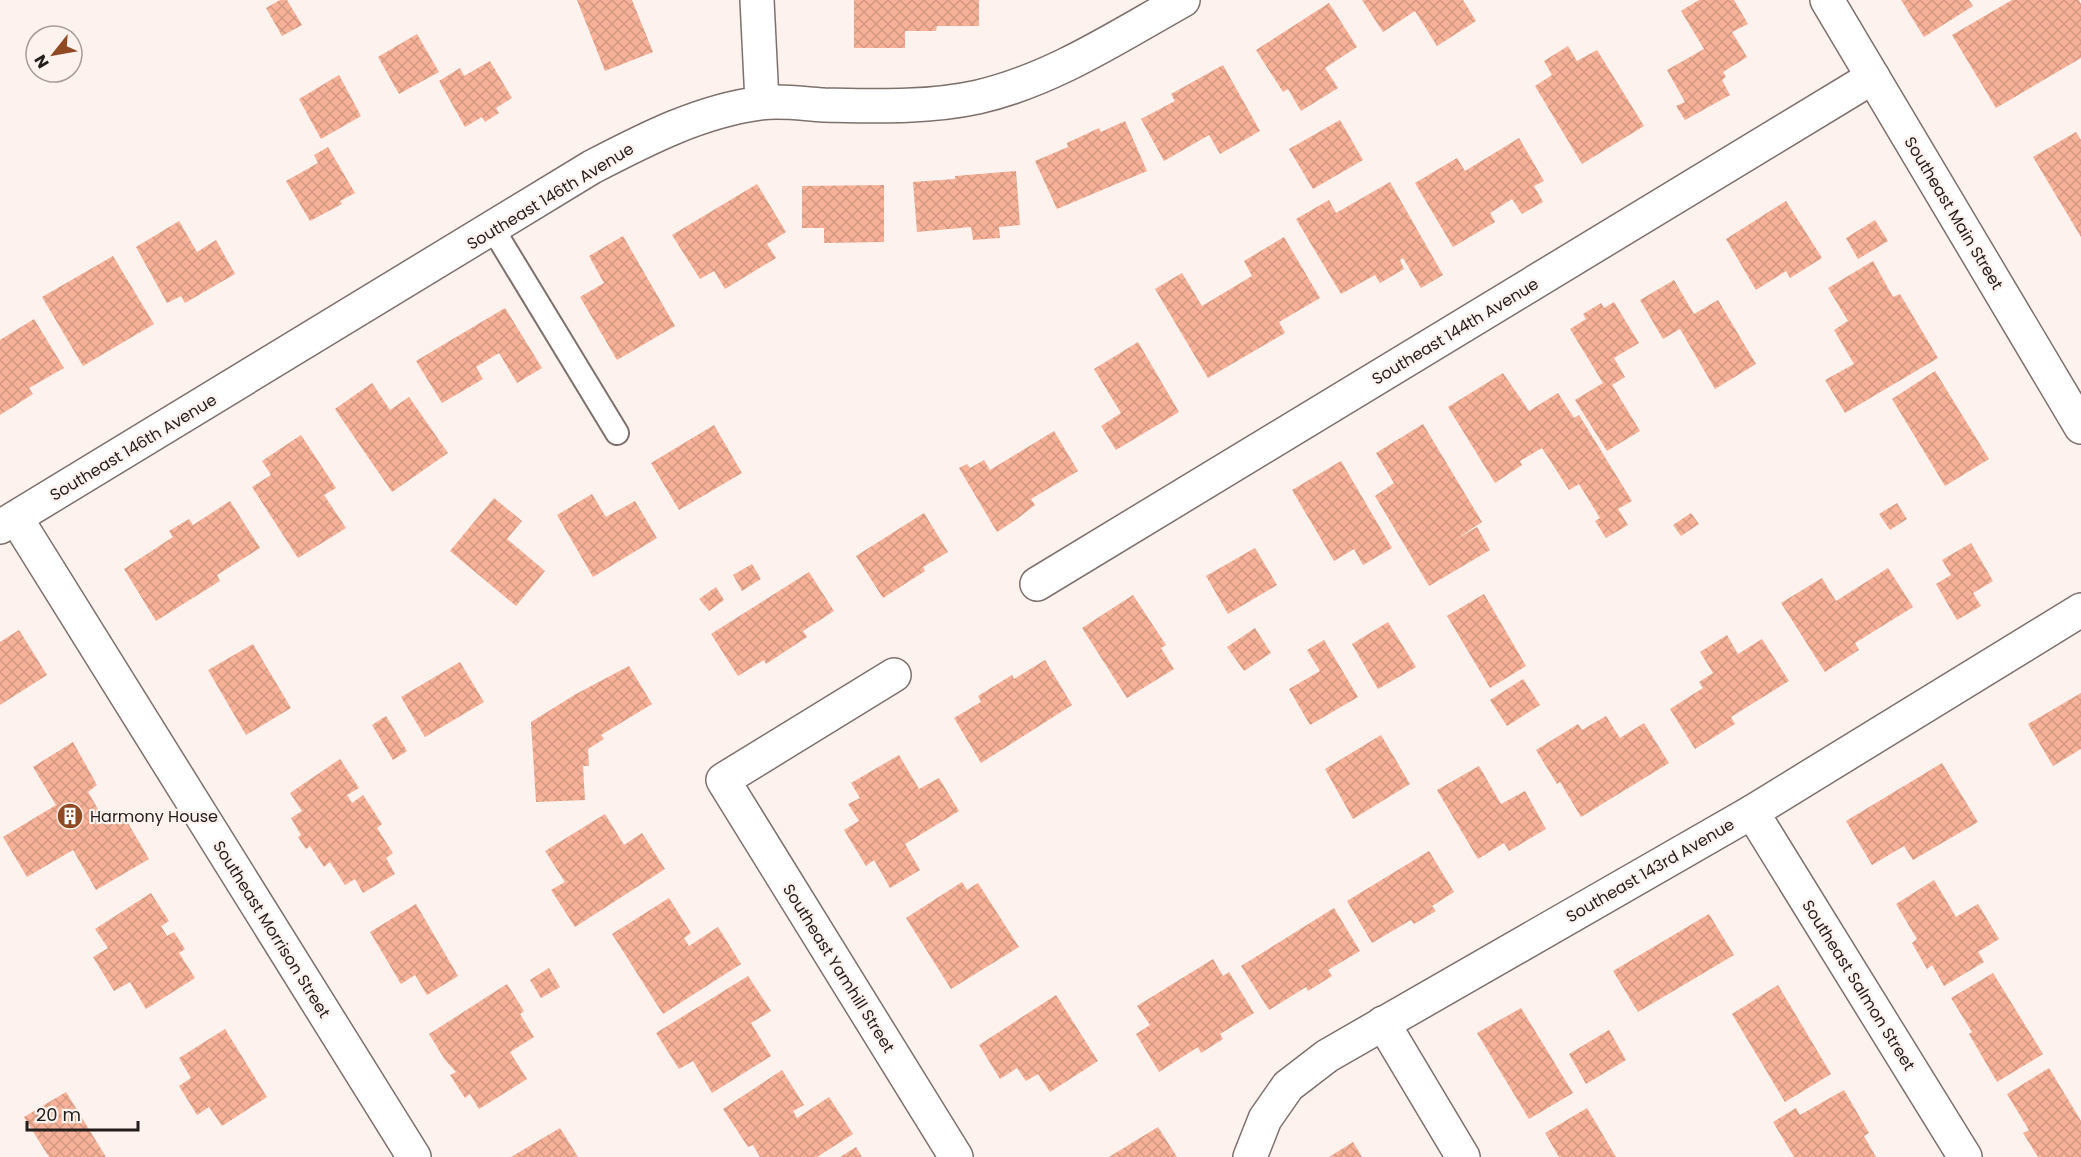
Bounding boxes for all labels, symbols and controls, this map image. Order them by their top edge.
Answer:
north arrow [24,24,84,84]
text: N [29,50,55,73]
street label: Southeast Main Street [1899,132,2009,294]
street label: Southeast 146th Avenue [463,137,638,255]
street label: Southeast 144th Avenue [1368,272,1543,390]
street label: Southeast 146th Avenue [46,388,221,506]
building icon: Harmony House [55,801,85,831]
place label: Harmony House [90,805,218,828]
street label: Southeast 143rd Avenue [1562,813,1739,928]
street label: Southeast Morrison Street [208,836,336,1022]
street label: Southeast Yamhill Street [777,880,900,1057]
street label: Southeast Salmon Street [1797,895,1921,1075]
scale bar [27,1094,138,1132]
text: 20 m [36,1102,81,1127]

